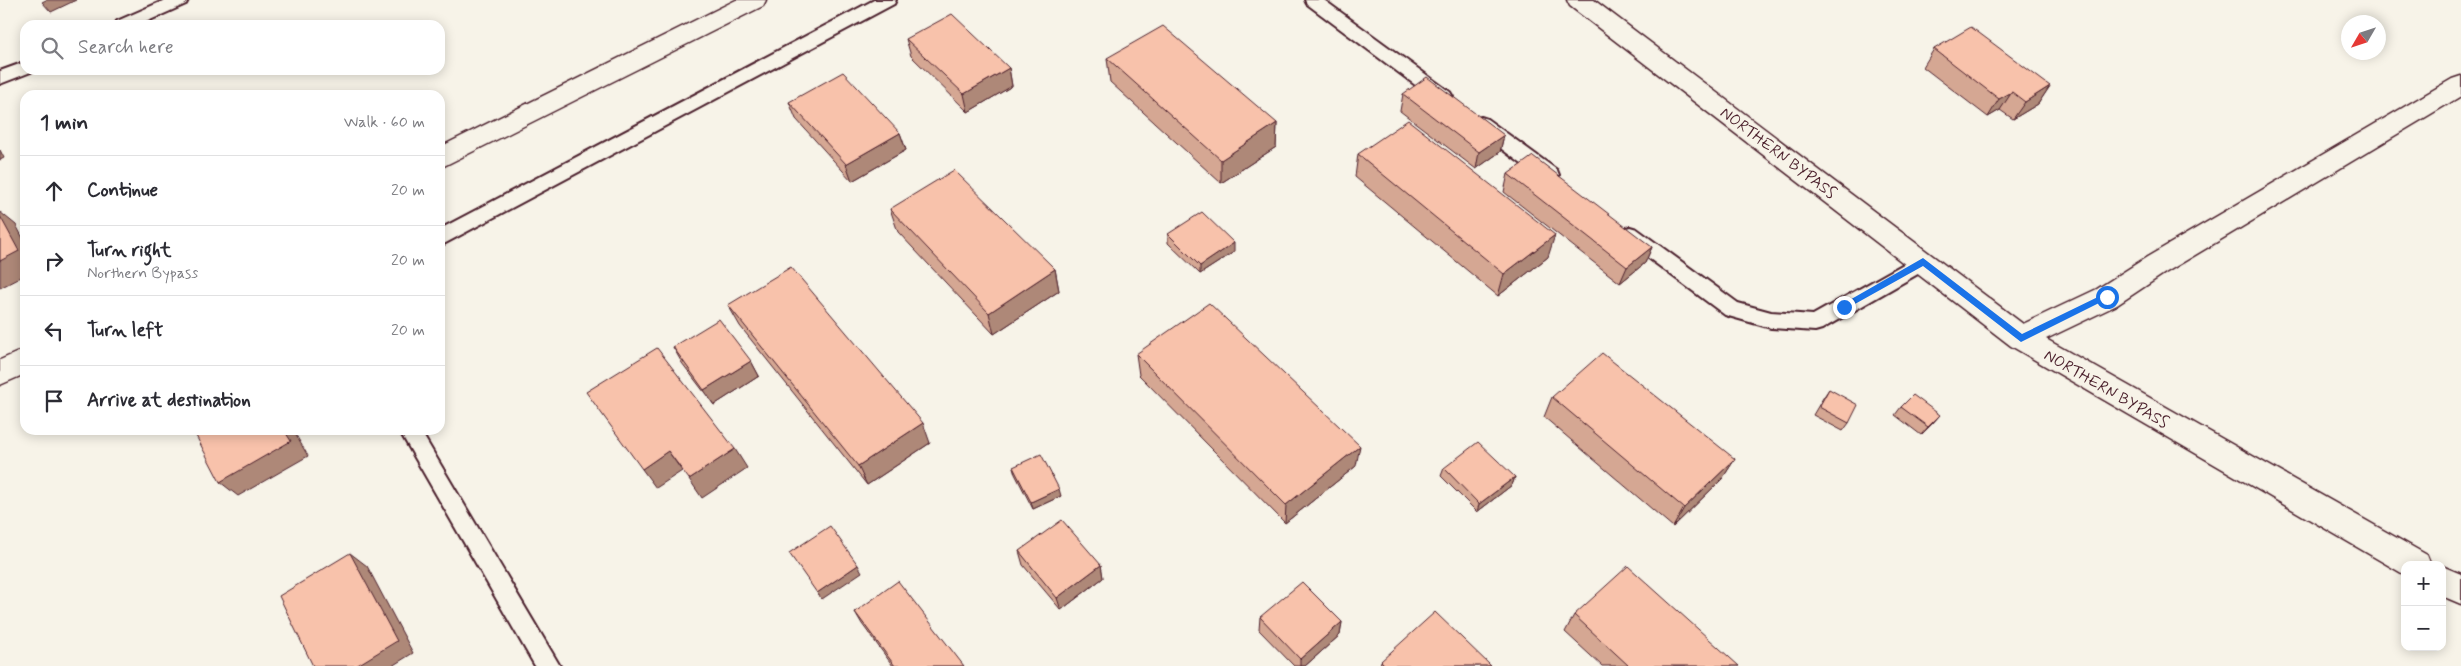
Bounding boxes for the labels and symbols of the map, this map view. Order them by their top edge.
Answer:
north arrow [2341,15,2386,60]
street label: NORTHERN BYPASS [1716,102,1841,204]
route start [2096,286,2119,309]
route end [1833,296,1856,319]
street label: NORTHERN BYPASS [2040,345,2172,434]

